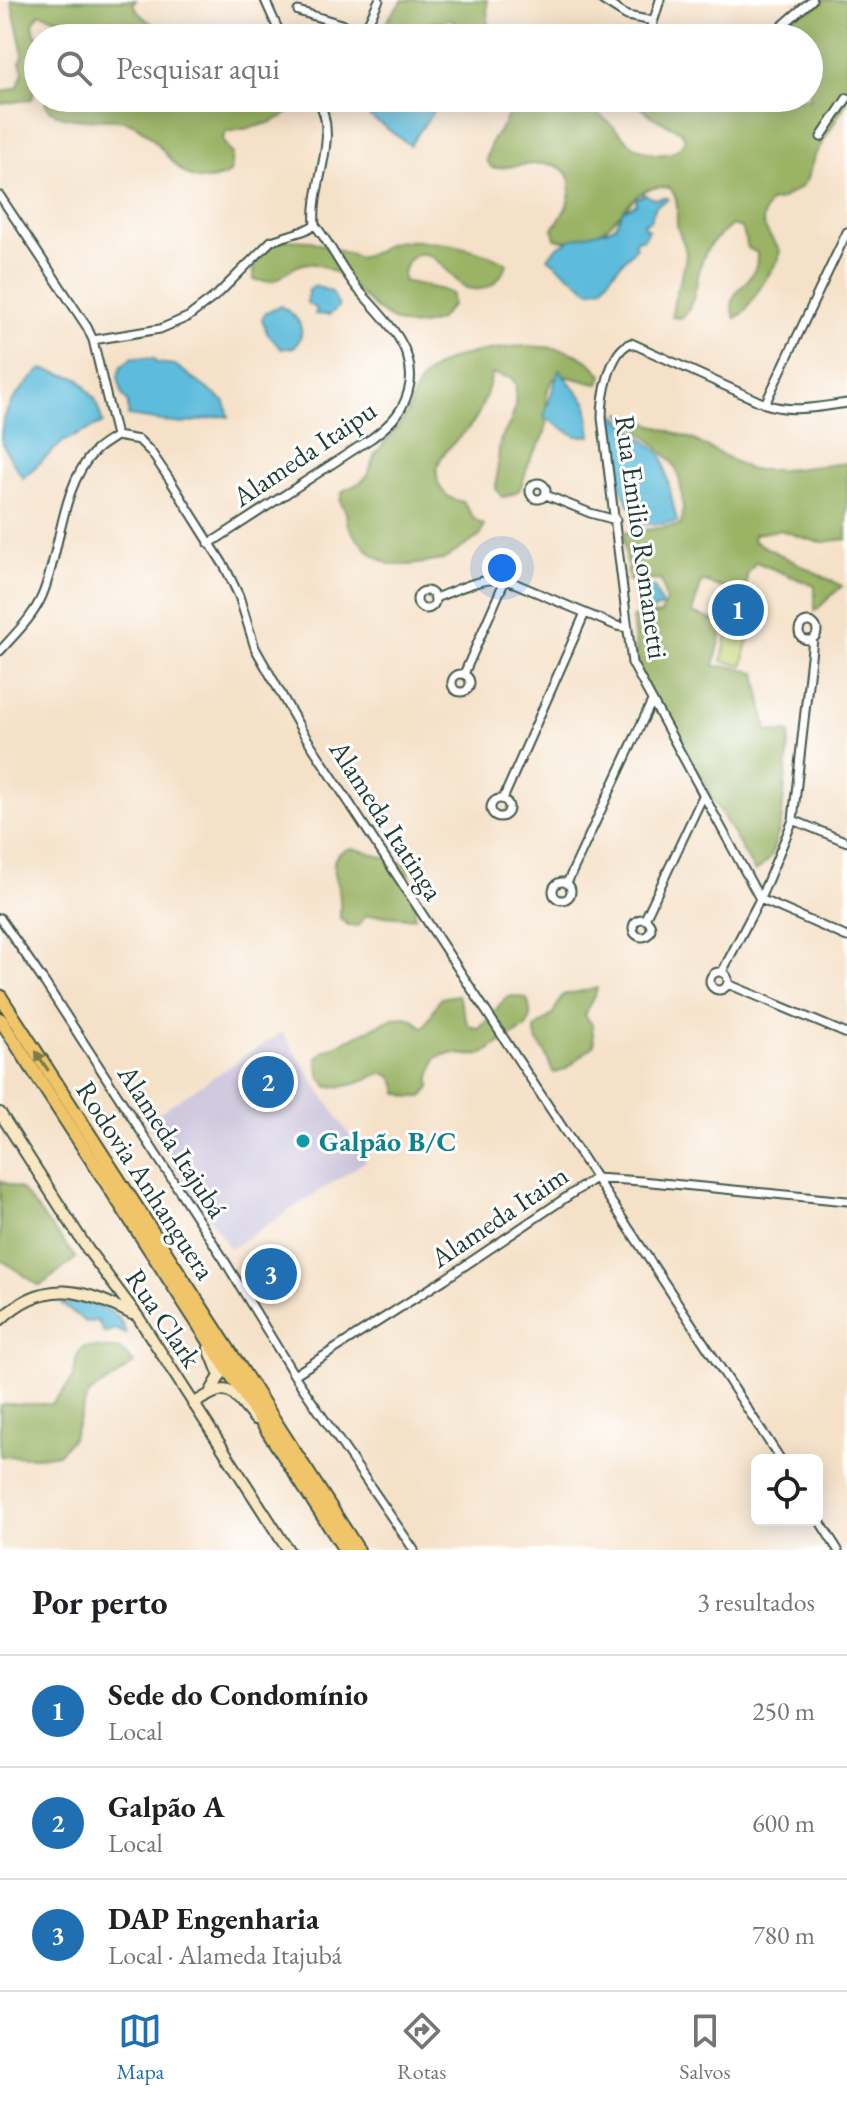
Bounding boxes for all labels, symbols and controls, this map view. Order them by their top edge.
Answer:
search box [24,24,823,112]
icon: search [52,46,96,90]
text: Pesquisar aqui [116,49,280,88]
street label: Alameda Itaipu [224,391,383,515]
street label: Rua Emilio Romanetti [607,413,677,661]
your location [482,548,522,588]
pin: 1 [712,580,764,640]
street label: Alameda Itatinga [321,732,453,908]
one-way arrow [34,1051,49,1072]
pin: 2 [242,1052,294,1112]
street label: Alameda Itajubá [109,1057,236,1225]
street label: Rodovia Anhanguera [68,1074,224,1287]
place label: Galpão B/C [319,1123,456,1159]
marker: Galpão B/C [294,1132,312,1150]
street label: Alameda Itaim [422,1157,575,1276]
pin: 3 [245,1244,297,1304]
street label: Rua Clark [118,1262,211,1375]
map controls [751,1454,823,1526]
button: locate [751,1454,823,1526]
text: Por perto [32,1580,168,1624]
text: 3 resultados [697,1585,815,1619]
text: Sede do Condomínio [108,1675,368,1714]
text: 1 [51,1694,65,1728]
text: 250 m [752,1694,815,1728]
text: Local [108,1714,163,1748]
text: Galpão A [108,1787,225,1826]
text: 2 [51,1806,65,1840]
text: 600 m [752,1806,815,1840]
text: Local [108,1826,163,1860]
text: DAP Engenharia [108,1899,319,1938]
text: 3 [51,1918,65,1952]
text: 780 m [752,1918,815,1952]
text: Local · Alameda Itajubá [108,1938,342,1972]
tab: Mapa [116,2009,164,2086]
tab: Rotas [397,2009,446,2086]
tab: Salvos [679,2009,731,2086]

